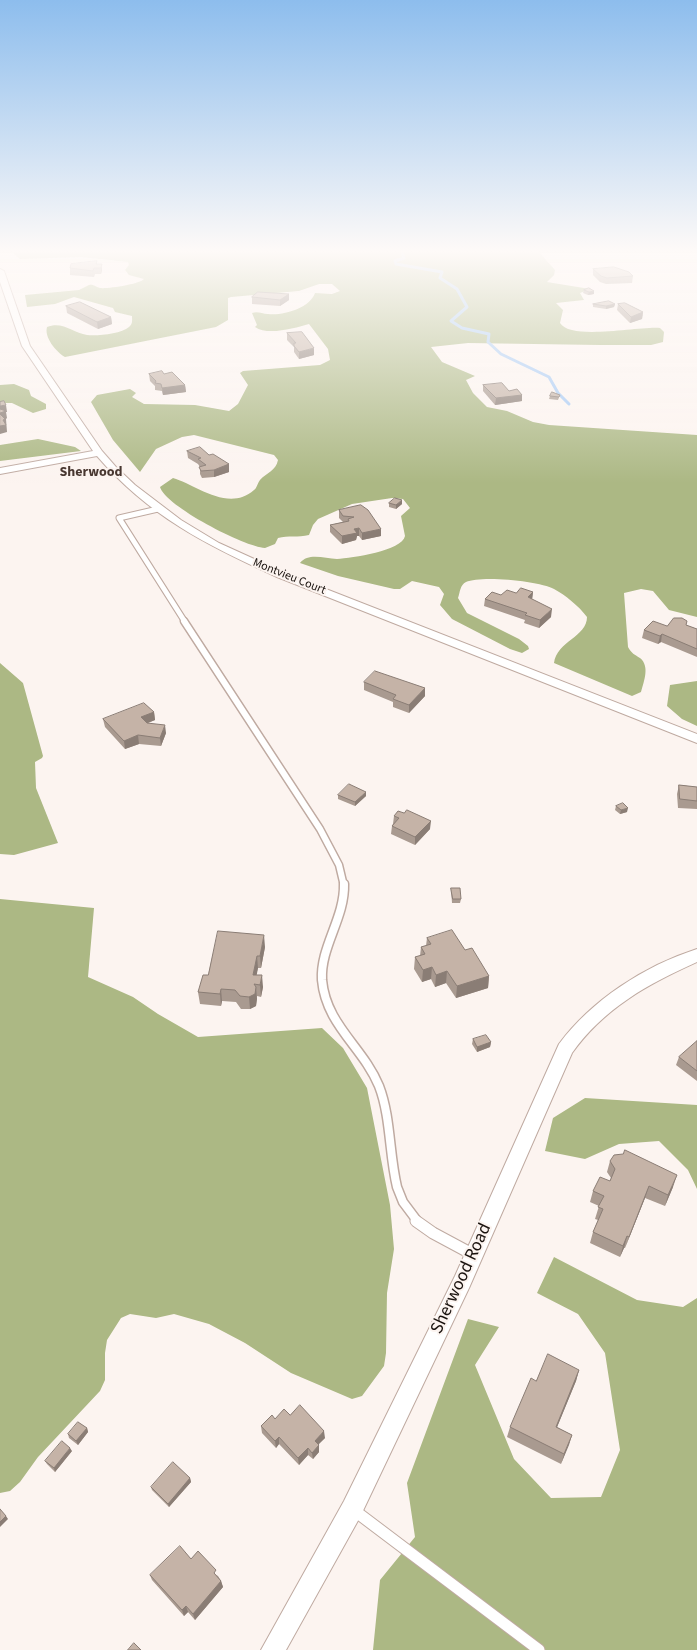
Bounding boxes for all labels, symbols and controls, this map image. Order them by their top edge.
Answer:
district label: Sherwood [60,465,122,481]
street label: Montvieu Court [250,556,328,598]
street label: Sherwood Road [427,1220,497,1338]

